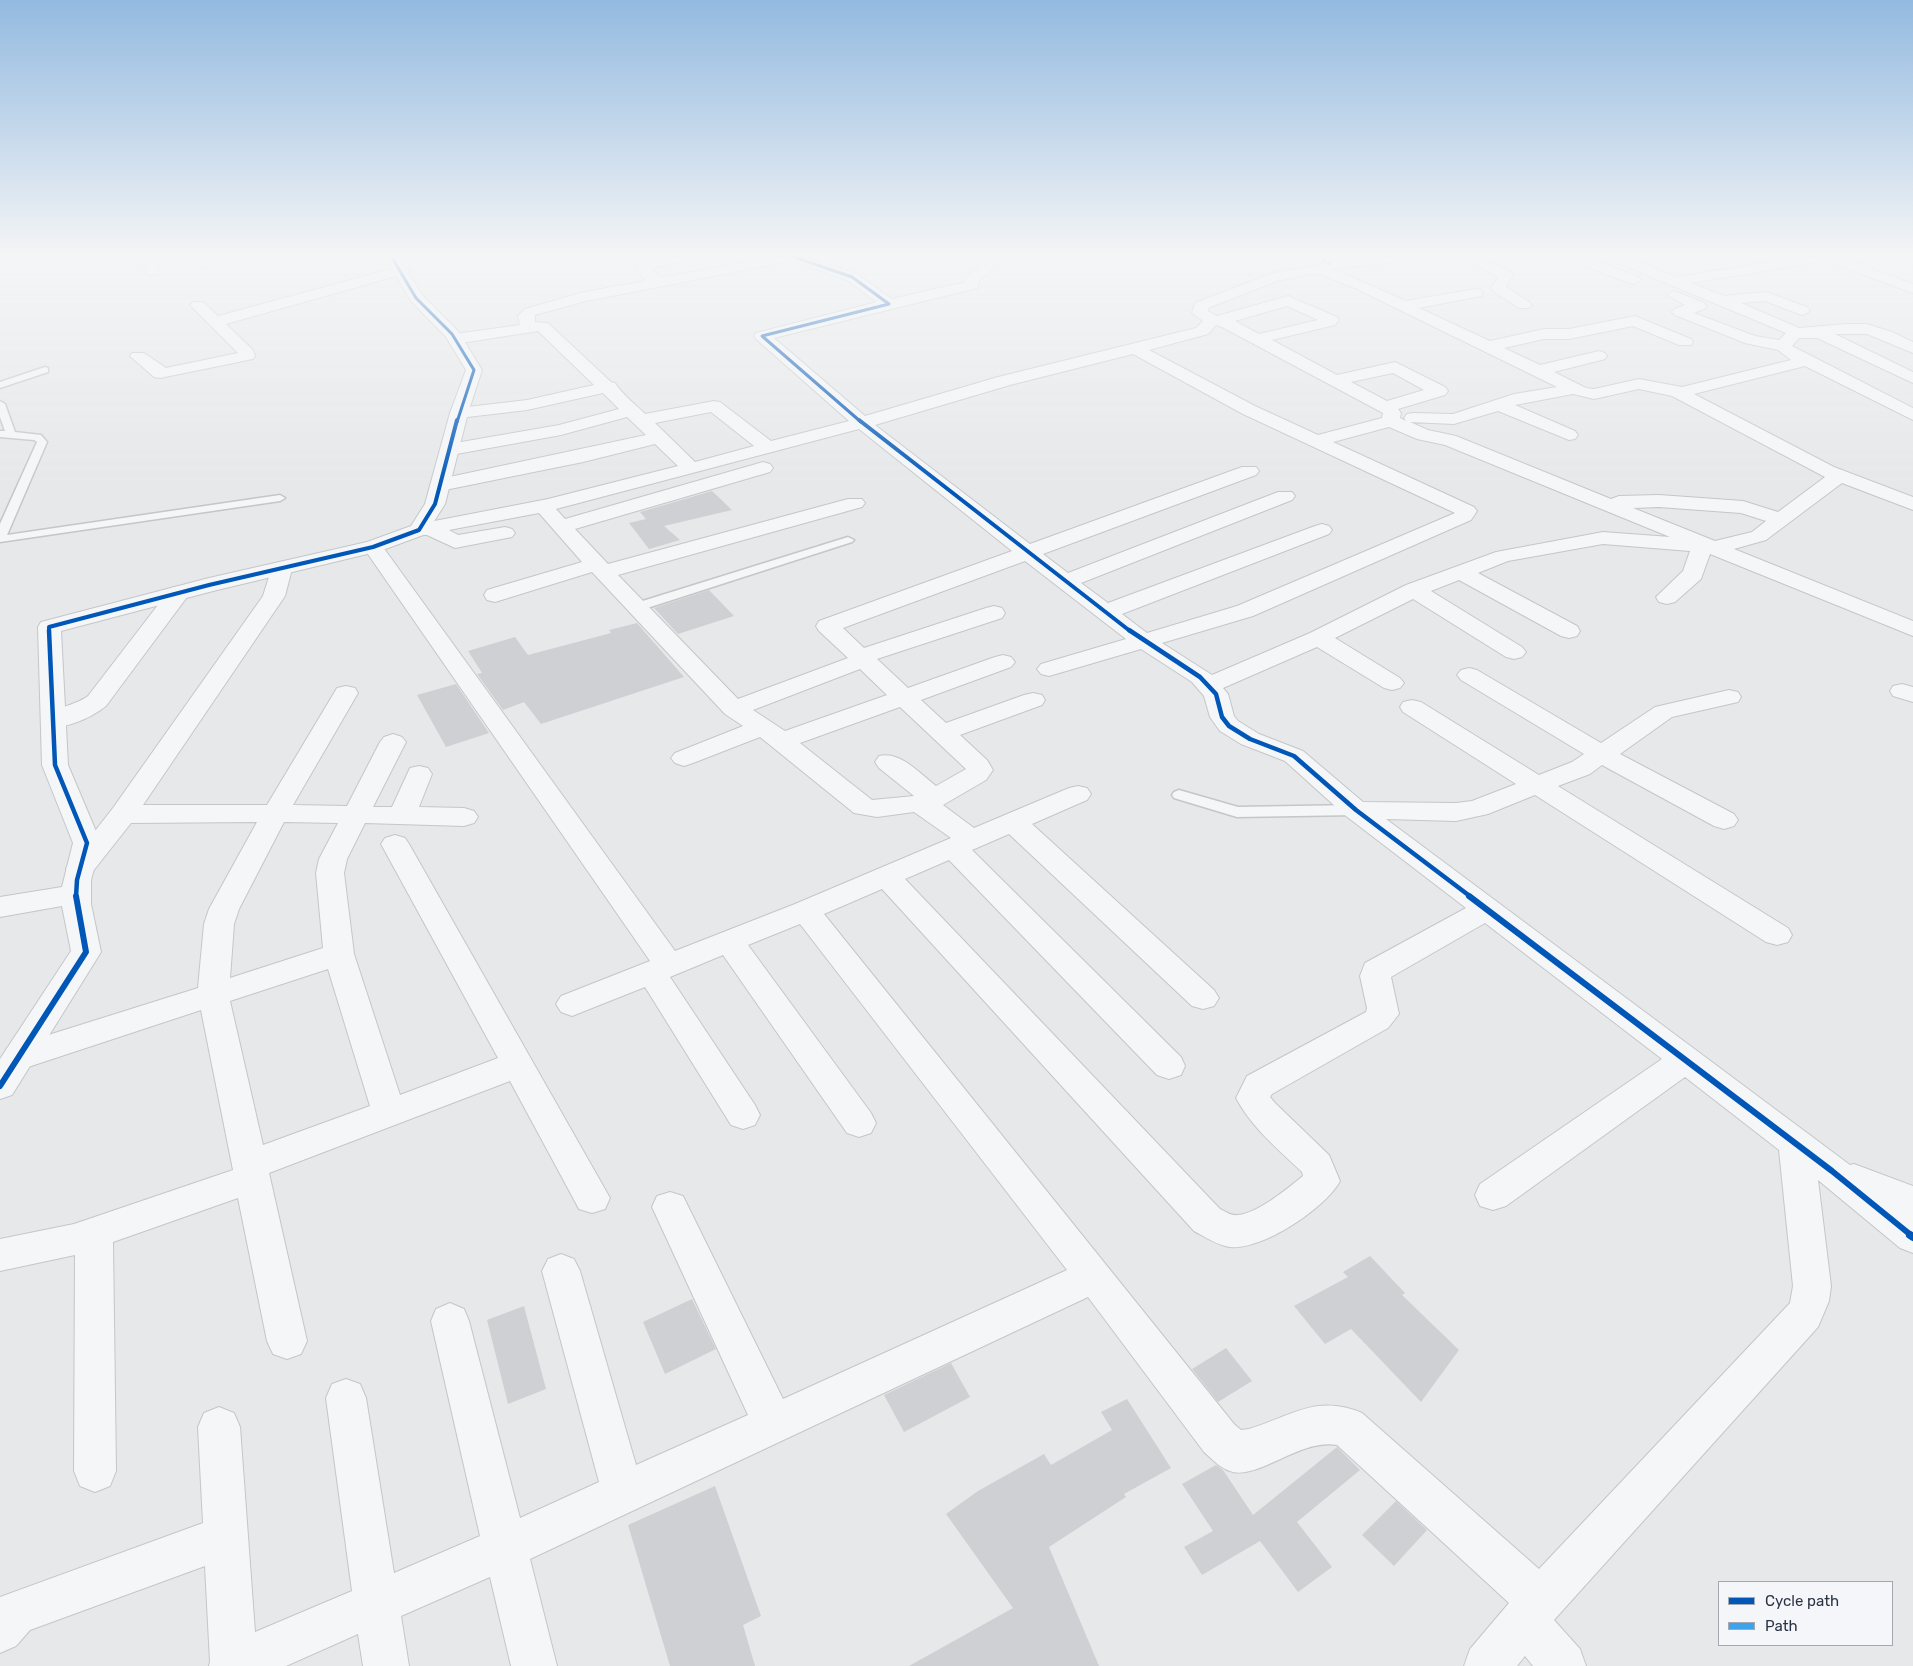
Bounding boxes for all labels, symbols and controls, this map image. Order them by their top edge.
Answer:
legend [1718,1581,1893,1646]
text: Cycle path [1765,1592,1839,1610]
text: Path [1765,1617,1798,1635]

